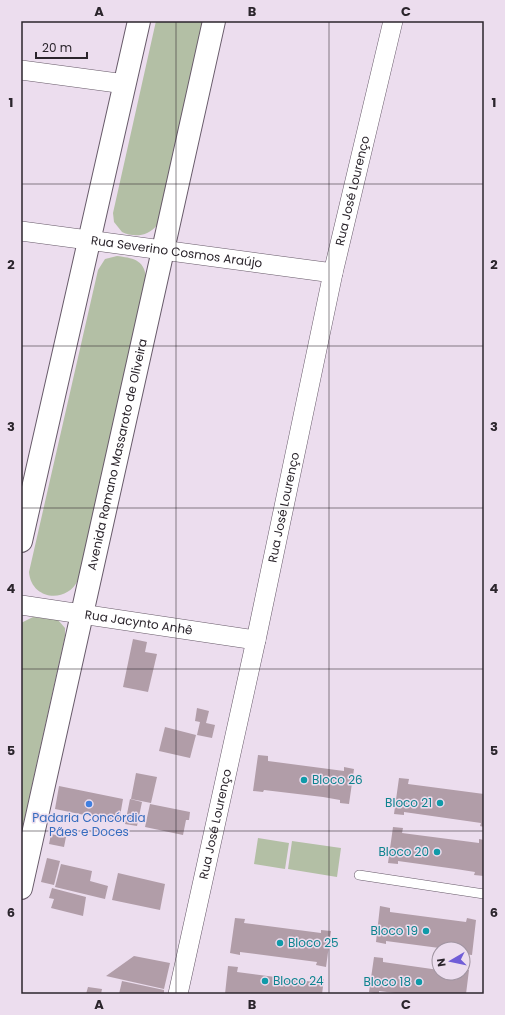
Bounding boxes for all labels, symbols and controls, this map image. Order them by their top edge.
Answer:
text: A [94,2,104,21]
text: B [248,2,257,21]
text: C [401,2,411,21]
scale bar [36,34,87,60]
text: 20 m [42,39,72,56]
text: 1 [9,93,13,112]
text: 1 [492,93,496,112]
street label: Rua José Lourenço [331,134,373,247]
street label: Rua Severino Cosmos Araújo [90,231,264,271]
text: 2 [7,255,15,274]
text: 2 [490,255,498,274]
street label: Avenida Romano Massaroto de Oliveira [83,337,151,572]
text: 3 [7,417,15,436]
text: 3 [490,417,498,436]
street label: Rua José Lourenço [263,450,303,564]
text: 4 [7,579,16,598]
text: 4 [490,579,499,598]
street label: Rua Jacynto Anhê [84,606,194,638]
text: 5 [7,741,15,760]
text: 5 [490,741,498,760]
street label: Rua José Lourenço [195,767,235,881]
place label: Bloco 26 [312,771,363,788]
marker: Bloco 26 [299,775,309,785]
place label: Bloco 21 [385,794,432,811]
marker: Bloco 21 [435,798,445,808]
marker: Padaria Concórdia Pães e Doces [84,799,94,809]
place label: Padaria Concórdia Pães e Doces [32,809,146,840]
place label: Bloco 20 [378,843,429,860]
marker: Bloco 20 [432,847,442,857]
text: 6 [7,903,15,922]
text: 6 [490,903,498,922]
place label: Bloco 19 [370,922,418,939]
marker: Bloco 19 [421,926,431,936]
place label: Bloco 25 [288,934,339,951]
marker: Bloco 25 [275,938,285,948]
north arrow [431,941,471,981]
text: N [433,957,450,968]
place label: Bloco 24 [273,972,324,989]
place label: Bloco 18 [363,973,411,990]
marker: Bloco 24 [260,976,270,986]
marker: Bloco 18 [414,977,424,987]
text: A [94,995,104,1014]
text: B [248,995,257,1014]
text: C [401,995,411,1014]

